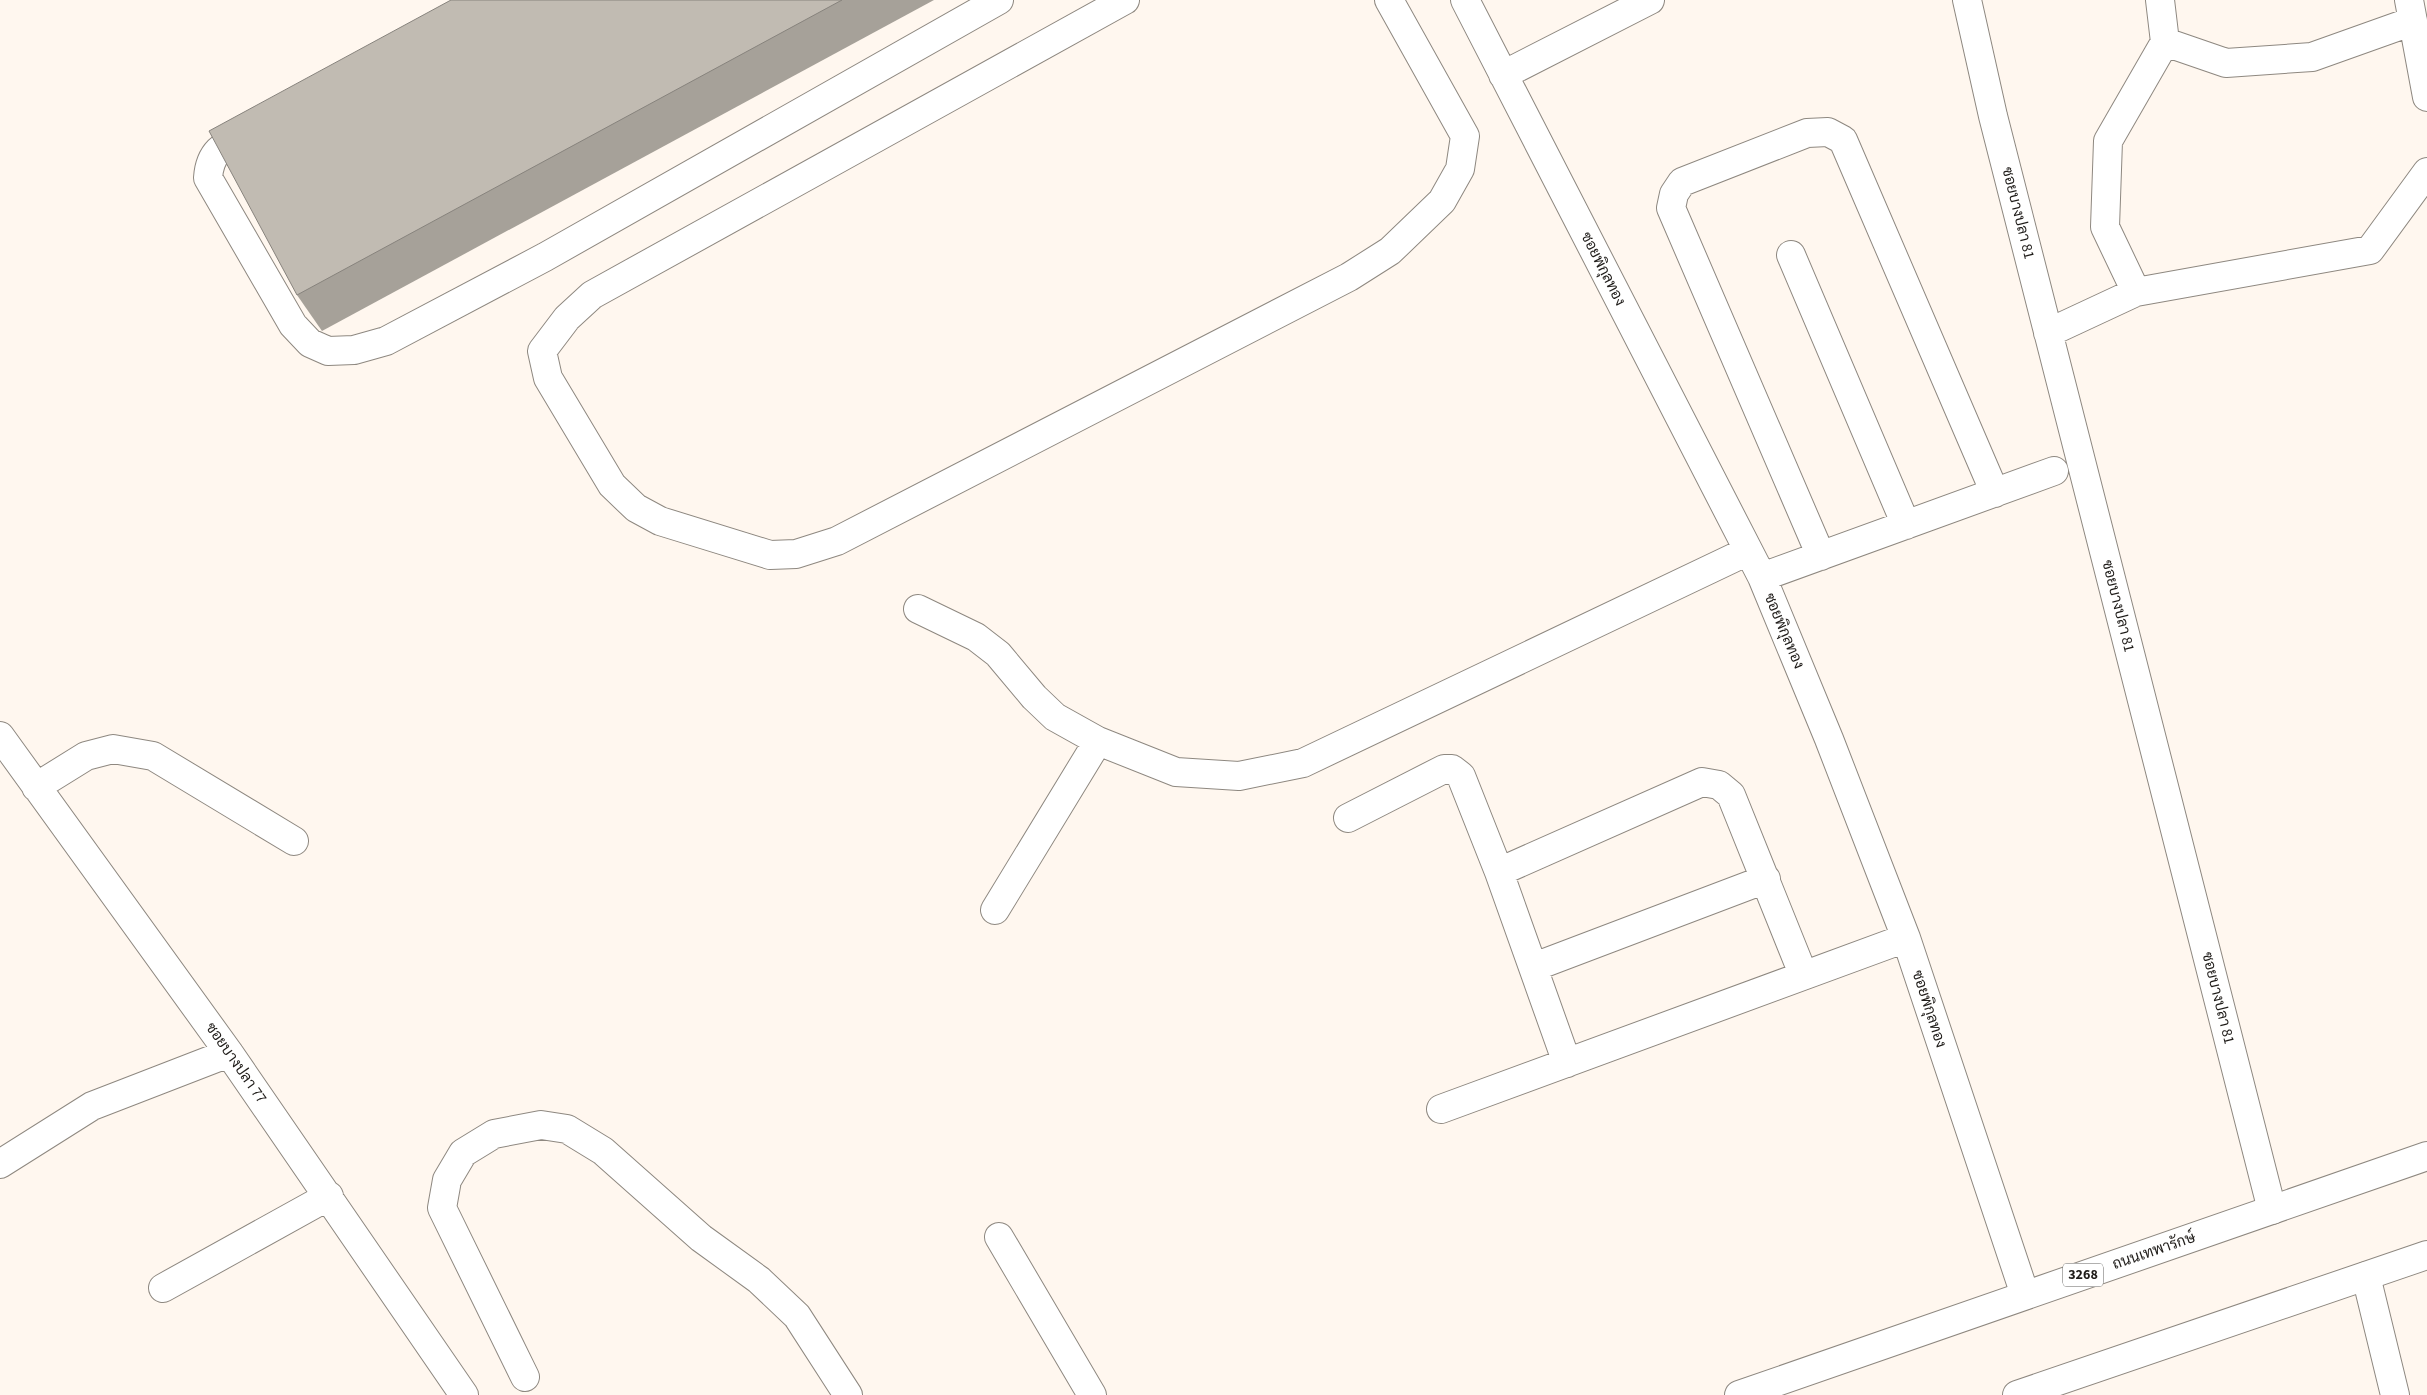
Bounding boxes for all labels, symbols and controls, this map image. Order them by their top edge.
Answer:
street label: ซอยบางปลา 81 [1996,165,2040,261]
street label: ซอยพิกุลทอง [1575,228,1631,310]
street label: ซอยบางปลา 81 [2096,558,2140,654]
street label: ซอยพิกุลทอง [1759,590,1809,672]
street label: ซอยบางปลา 81 [2196,950,2240,1046]
street label: ซอยพิกุลทอง [1907,968,1951,1050]
street label: ซอยบางปลา 77 [200,1018,272,1108]
street label: ถนนเทพารักษ์ [2110,1227,2199,1275]
road number: 3268 [2063,1264,2103,1286]

